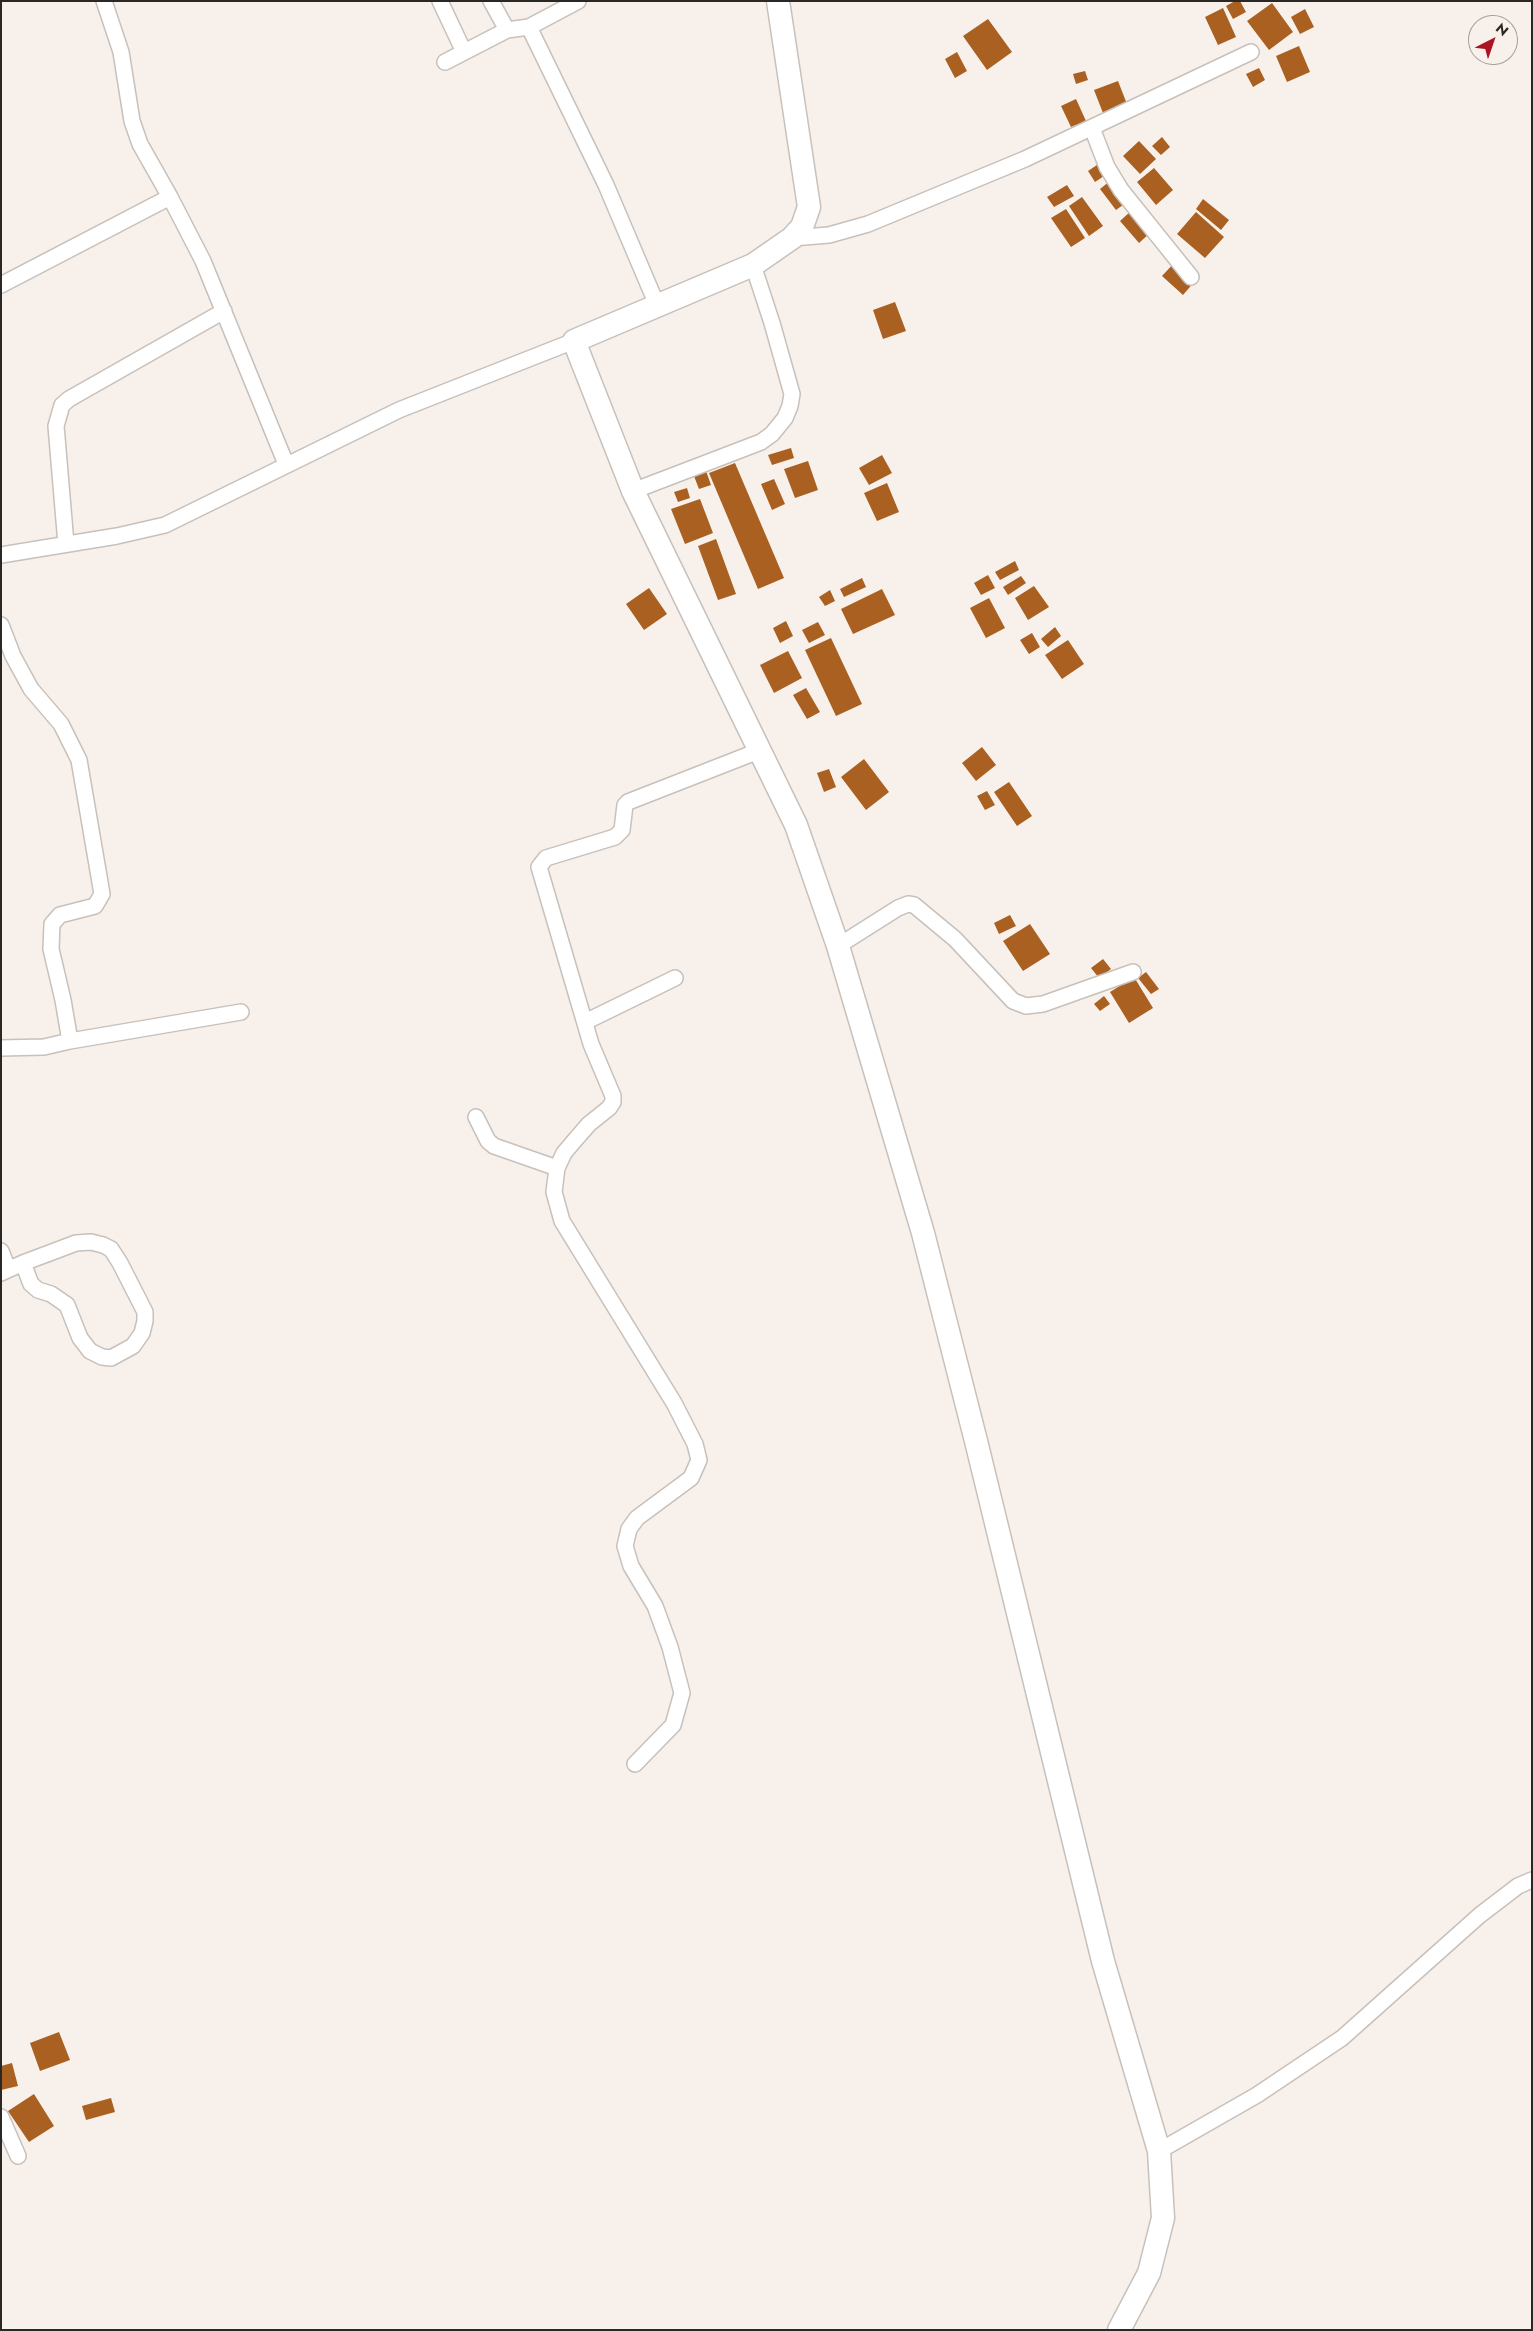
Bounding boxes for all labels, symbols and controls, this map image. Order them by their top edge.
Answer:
north arrow [1468,15,1518,65]
text: N [1491,18,1513,41]

